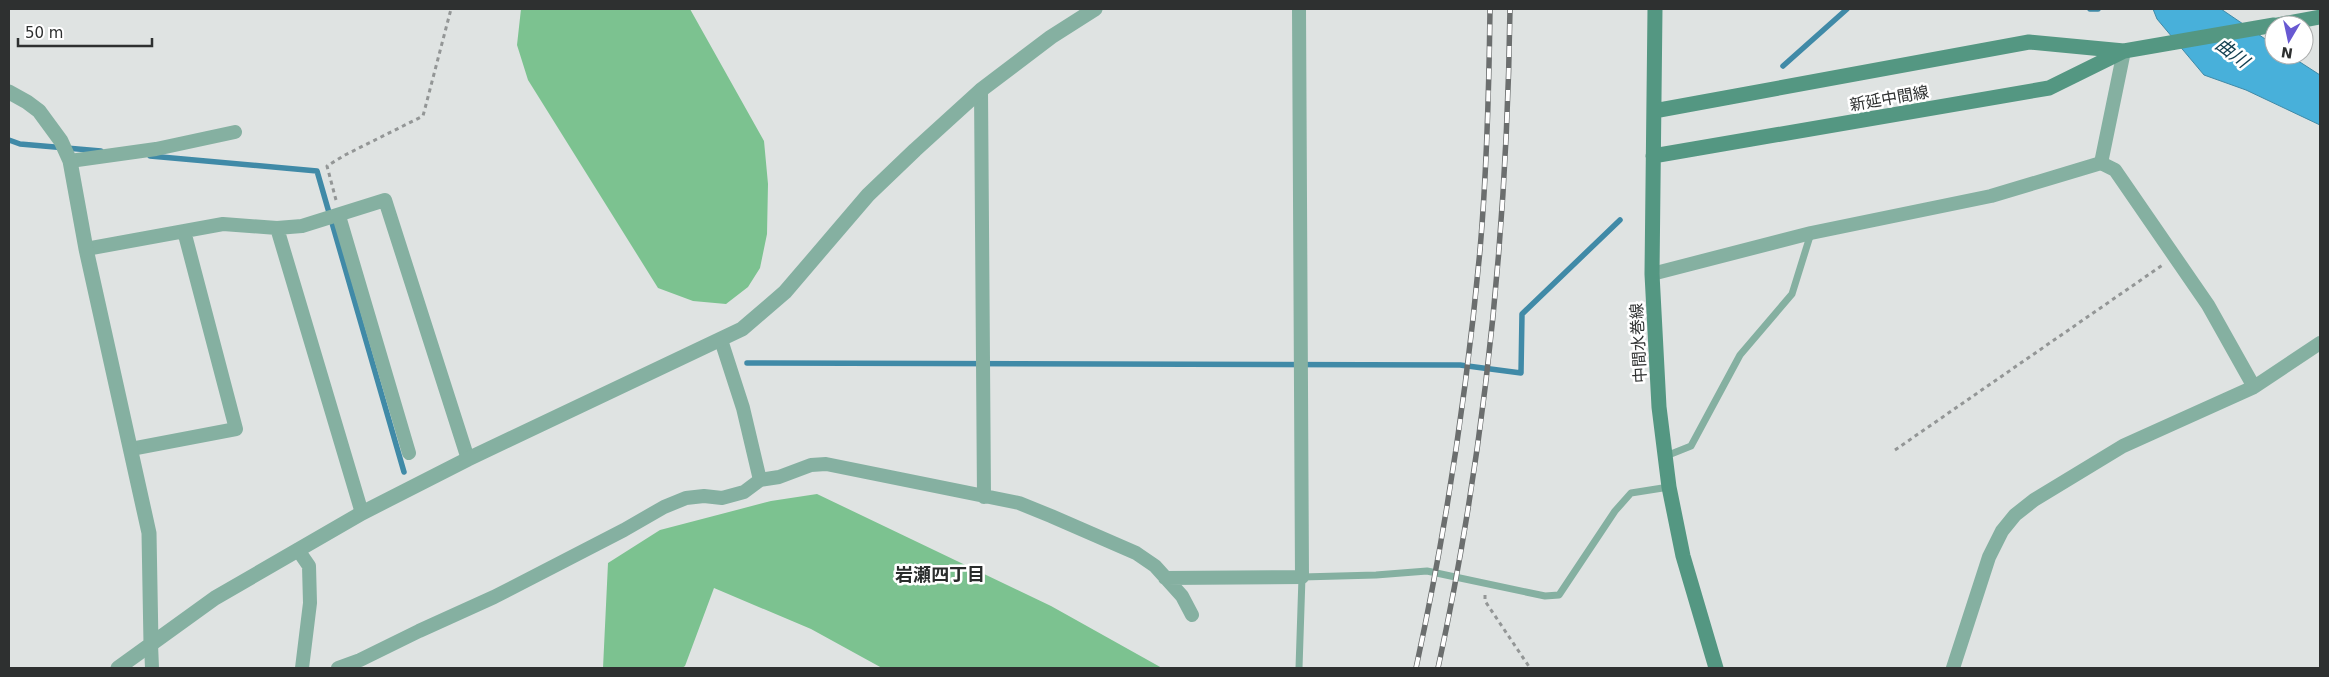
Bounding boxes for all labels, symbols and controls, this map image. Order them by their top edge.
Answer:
scale bar [18,15,151,47]
north arrow [2264,15,2314,65]
text: 50 m [25,24,63,42]
water label: 曲川 [2212,33,2255,73]
text: N [2280,44,2294,62]
street label: 新延中間線 [1848,82,1930,115]
street label: 中間水巻線 [1627,303,1650,383]
district label: 岩瀬四丁目 [895,564,985,585]

